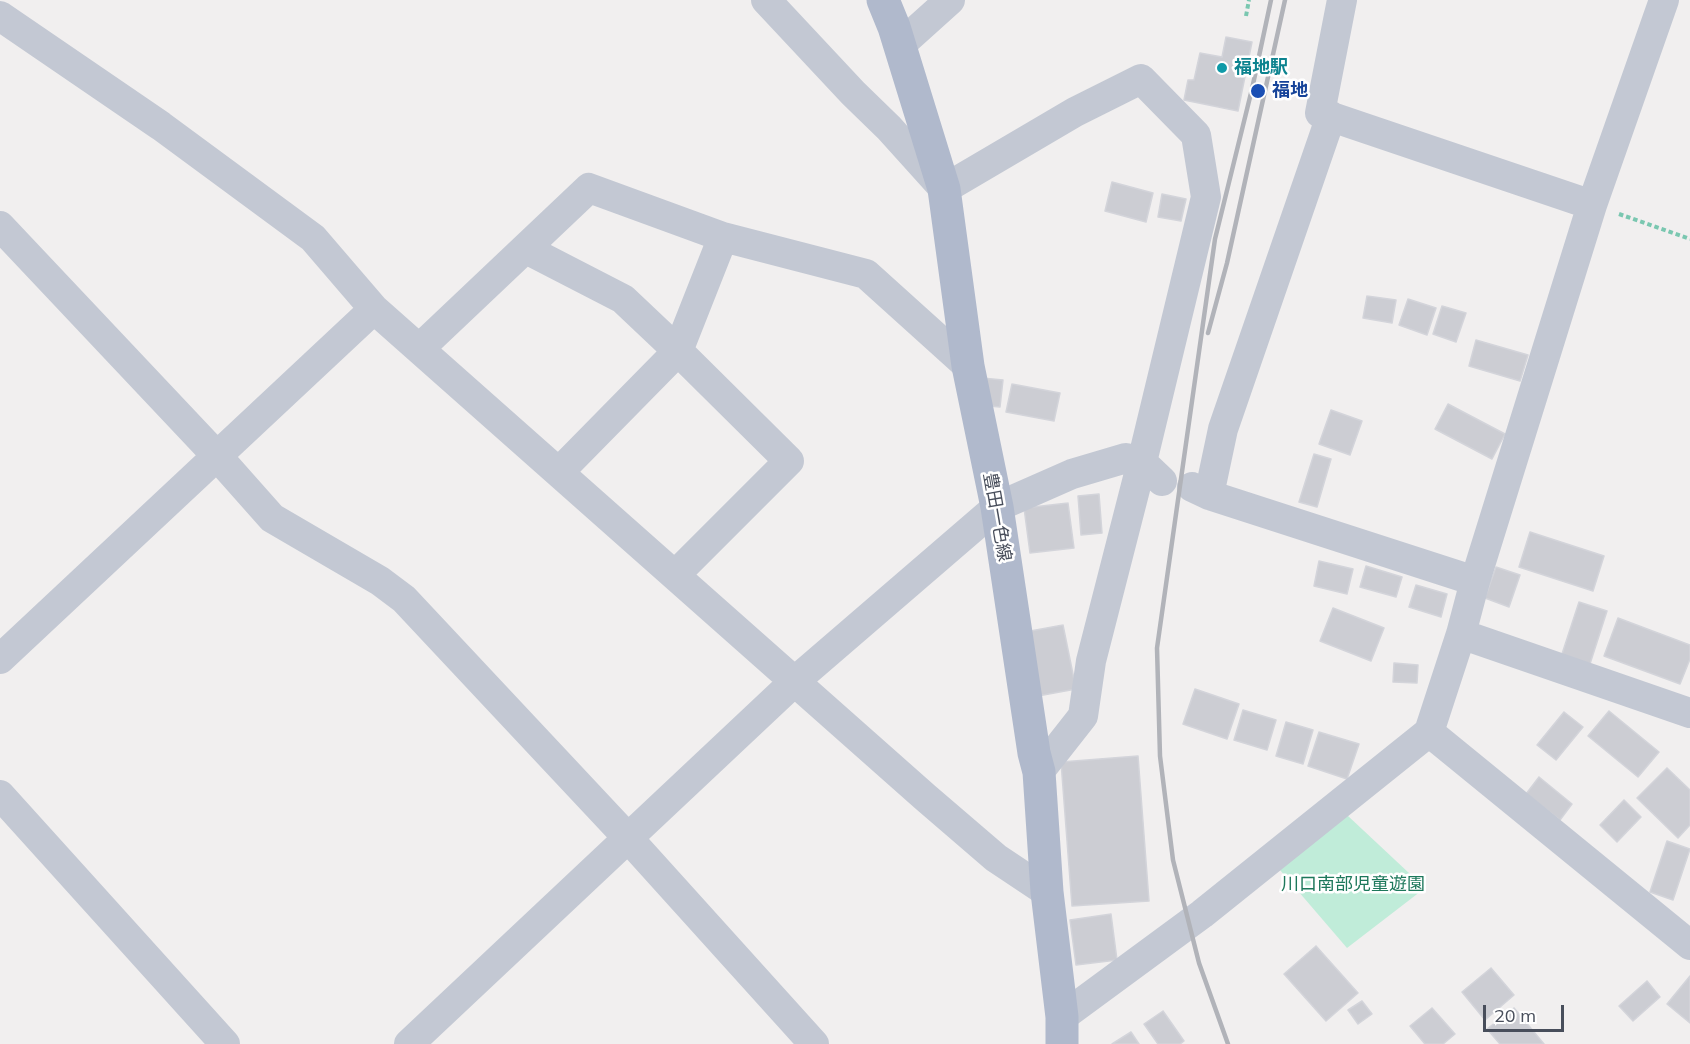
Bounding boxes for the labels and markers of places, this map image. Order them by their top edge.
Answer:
place label: 福地駅 [1234,57,1288,79]
marker: 福地駅 [1215,61,1229,75]
place label: 福地 [1272,80,1308,102]
marker: 福地 [1249,82,1267,100]

